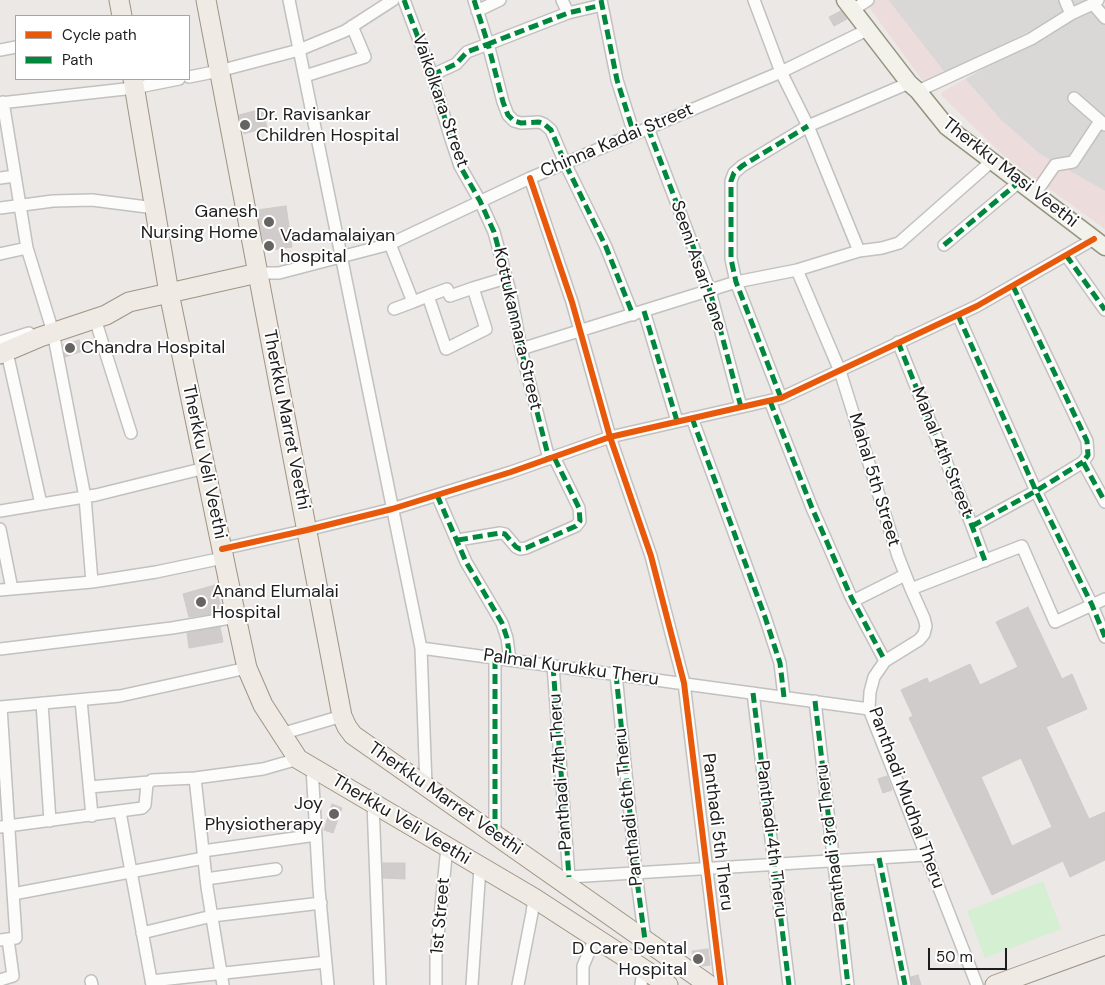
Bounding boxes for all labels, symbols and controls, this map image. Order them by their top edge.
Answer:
legend [15,15,190,80]
text: Cycle path [62,25,137,45]
street label: Vaikolkara Street [407,32,473,170]
text: Path [62,50,93,70]
street label: Chinna Kadai Street [537,99,697,183]
place label: Dr. Ravisankar Children Hospital [256,104,399,146]
street label: Therkku Masi Veethi [938,113,1082,233]
marker: Dr. Ravisankar Children Hospital [238,118,252,132]
street label: Seeni Asari Lane [666,198,730,334]
place label: Ganesh Nursing Home [141,201,258,243]
marker: Ganesh Nursing Home [262,215,276,229]
place label: Vadamalaiyan hospital [280,225,395,268]
marker: Vadamalaiyan hospital [262,239,276,253]
street label: Kottukannara Street [488,246,546,412]
street label: Therkku Marret Veethi [258,328,314,512]
place label: Chandra Hospital [81,337,225,359]
marker: Chandra Hospital [63,341,77,355]
street label: Therkku Veli Veethi [177,383,231,541]
street label: Mahal 4th Street [906,384,978,520]
street label: Mahal 5th Street [843,411,905,549]
place label: Anand Elumalai Hospital [212,581,339,624]
marker: Anand Elumalai Hospital [194,595,208,609]
street label: Palmal Kurukku Theru [482,645,660,691]
street label: Panthadi 7th Theru [545,693,577,851]
street label: Panthadi Mudhal Theru [863,705,949,891]
street label: Panthadi 6th Theru [610,727,648,887]
street label: Therkku Marret Veethi [364,738,526,860]
street label: Panthadi 5th Theru [697,752,737,912]
street label: Panthadi 4th Theru [751,759,791,919]
street label: Panthadi 3rd Theru [812,763,852,923]
street label: Therkku Veli Veethi [328,770,474,870]
place label: Joy Physiotherapy [205,793,323,836]
marker: Joy Physiotherapy [327,807,341,821]
street label: 1st Street [427,877,455,955]
place label: D Care Dental Hospital [572,938,687,981]
scale bar [930,938,1009,970]
text: 50 m [936,947,973,967]
marker: D Care Dental Hospital [691,952,705,966]

